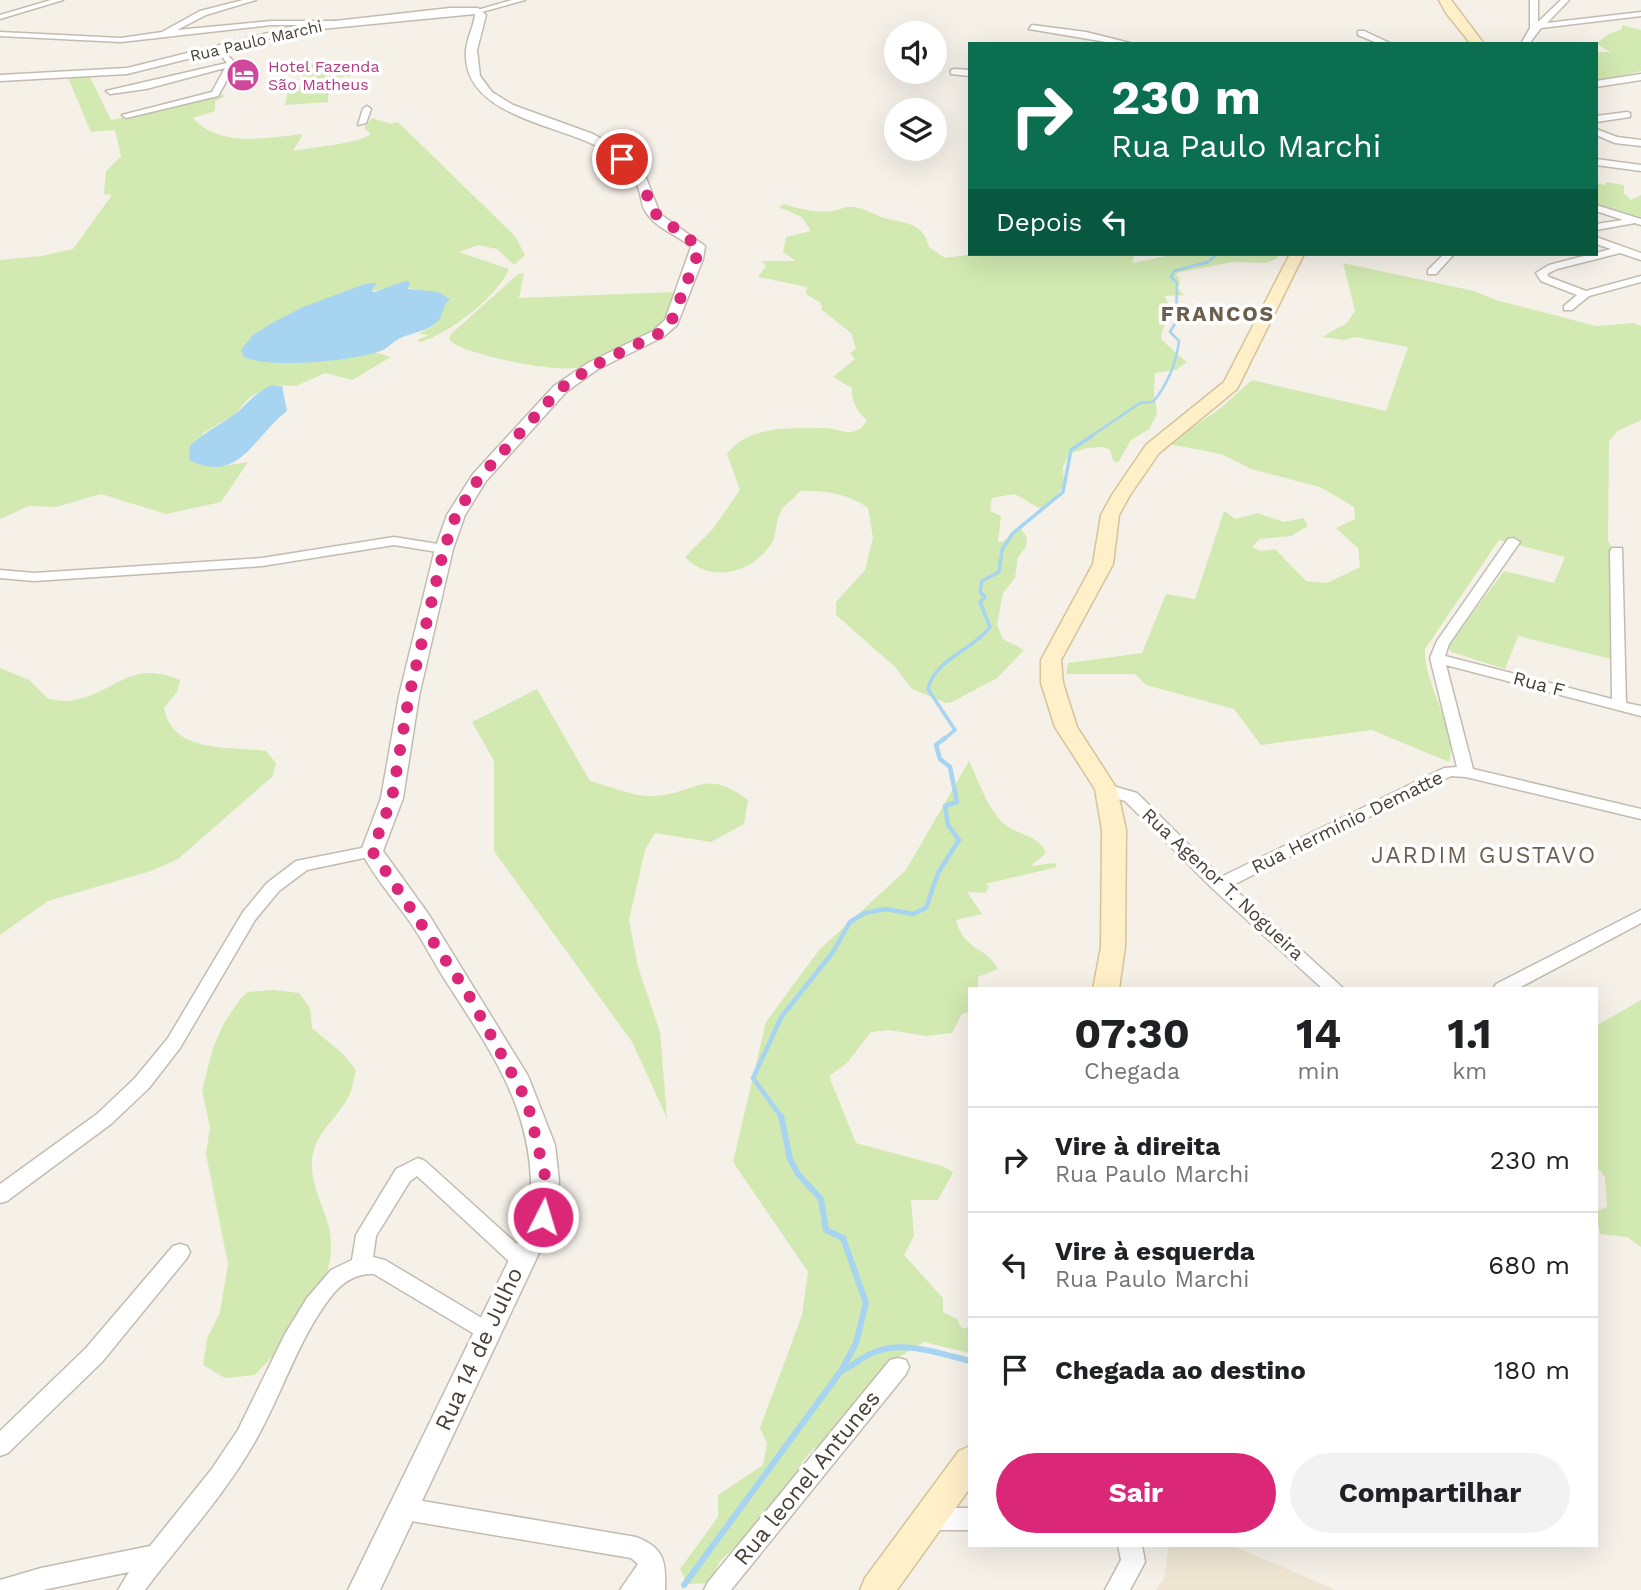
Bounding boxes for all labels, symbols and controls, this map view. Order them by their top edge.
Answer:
street label: Rua Paulo Marchi [188,17,324,65]
map controls [884,21,947,161]
button: sound [884,21,947,84]
hotel icon: Hotel Fazenda São Matheus [224,56,262,94]
place label: Hotel Fazenda São Matheus [268,57,379,94]
text: 230 m [1111,68,1261,126]
icon: right [996,70,1087,161]
button: layers [884,98,947,161]
text: Rua Paulo Marchi [1111,127,1381,165]
pin [592,129,652,189]
icon: arrive [603,140,641,178]
icon: left [1096,203,1134,241]
text: Depois [996,207,1082,237]
district label: FRANCOS [1161,301,1275,326]
street label: Rua F [1511,666,1567,702]
street label: Rua Hermínio Dematte [1248,766,1446,878]
street label: Rua Agenor T. Nogueira [1137,803,1309,965]
district label: JARDIM GUSTAVO [1371,842,1597,869]
text: 07:30 [1074,1009,1190,1058]
text: 14 [1296,1009,1341,1058]
text: 1.1 [1448,1009,1492,1058]
text: Chegada [1084,1058,1180,1085]
text: min [1297,1058,1340,1085]
text: km [1452,1058,1487,1085]
text: Vire à direita [1055,1131,1220,1161]
icon: right [996,1141,1034,1179]
text: 230 m [1490,1145,1570,1175]
text: Rua Paulo Marchi [1055,1161,1249,1188]
position arrow [506,1180,580,1254]
text: Vire à esquerda [1055,1236,1255,1266]
icon: left [996,1246,1034,1284]
text: 680 m [1488,1250,1570,1280]
street label: Rua 14 de Julho [429,1263,529,1435]
text: Rua Paulo Marchi [1055,1266,1249,1293]
icon: arrive [996,1351,1034,1389]
text: Chegada ao destino [1055,1355,1306,1385]
text: 180 m [1494,1355,1570,1385]
street label: Rua leonel Antunes [728,1385,886,1571]
button: Sair [996,1453,1276,1533]
button: Compartilhar [1290,1453,1570,1533]

